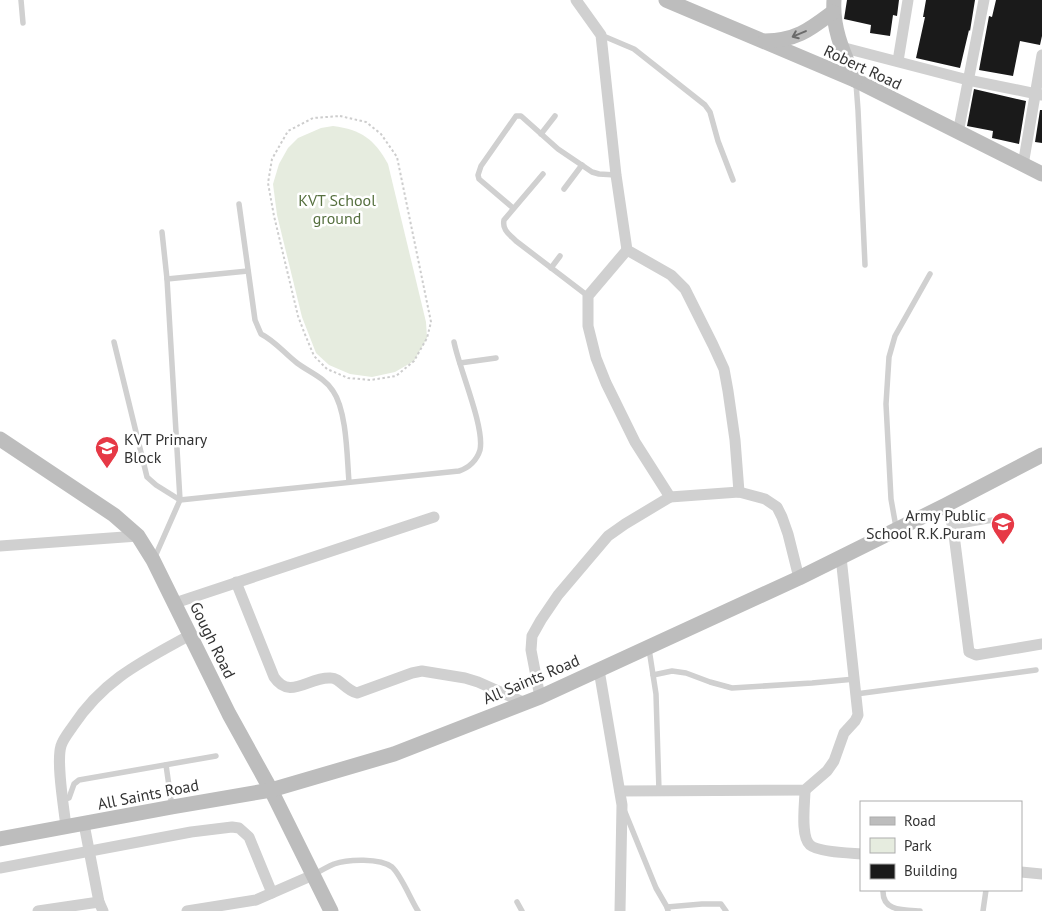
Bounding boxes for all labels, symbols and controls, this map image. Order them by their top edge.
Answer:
one-way arrow [792,29,807,39]
street label: Robert Road [821,40,905,94]
park label: KVT School ground [298,190,376,228]
place label: KVT Primary Block [124,429,208,467]
school or university icon: KVT Primary Block [94,435,120,469]
place label: Army Public School R.K.Puram [866,505,986,543]
school or university icon: Army Public School R.K.Puram [990,511,1016,545]
street label: Gough Road [186,599,240,681]
street label: All Saints Road [480,650,582,708]
street label: All Saints Road [96,774,200,814]
legend [860,801,1022,891]
text: Road [904,811,936,830]
text: Park [904,836,932,855]
text: Building [904,861,958,880]

